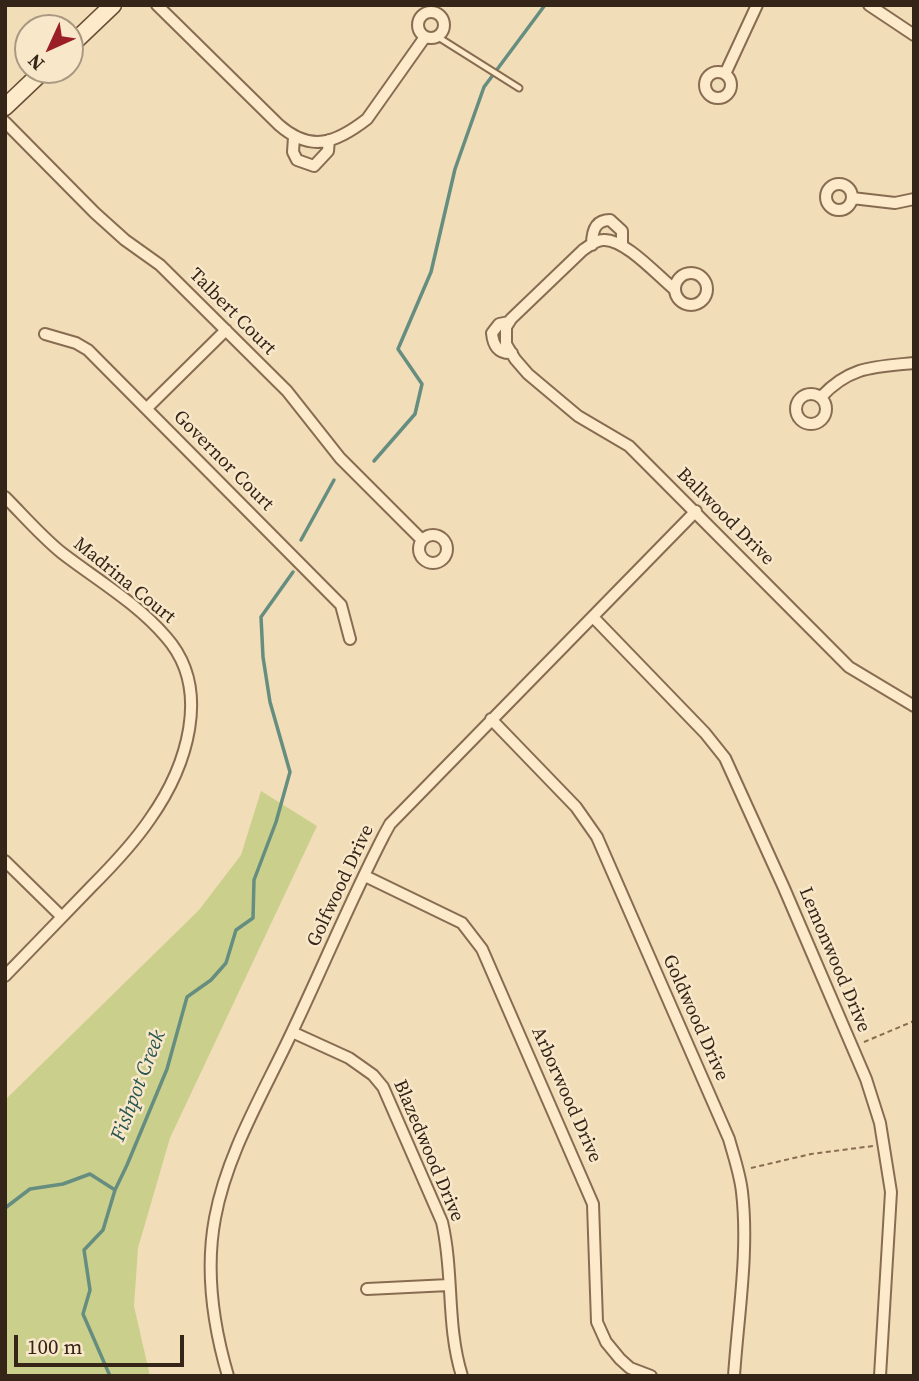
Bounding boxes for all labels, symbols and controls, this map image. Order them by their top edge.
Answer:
north arrow [14,14,84,84]
text: N [21,48,50,77]
street label: Talbert Court [184,264,280,360]
street label: Governor Court [168,406,278,516]
street label: Ballwood Drive [671,463,779,571]
street label: Madrina Court [68,533,180,629]
street label: Golfwood Drive [303,821,379,951]
street label: Lemonwood Drive [793,884,875,1036]
street label: Goldwood Drive [657,951,733,1085]
street label: Arborwood Drive [526,1024,606,1166]
water label: Fishpot Creek [106,1027,172,1145]
street label: Blazedwood Drive [388,1077,468,1225]
scale bar [18,1322,187,1366]
text: 100 m [27,1332,82,1361]

